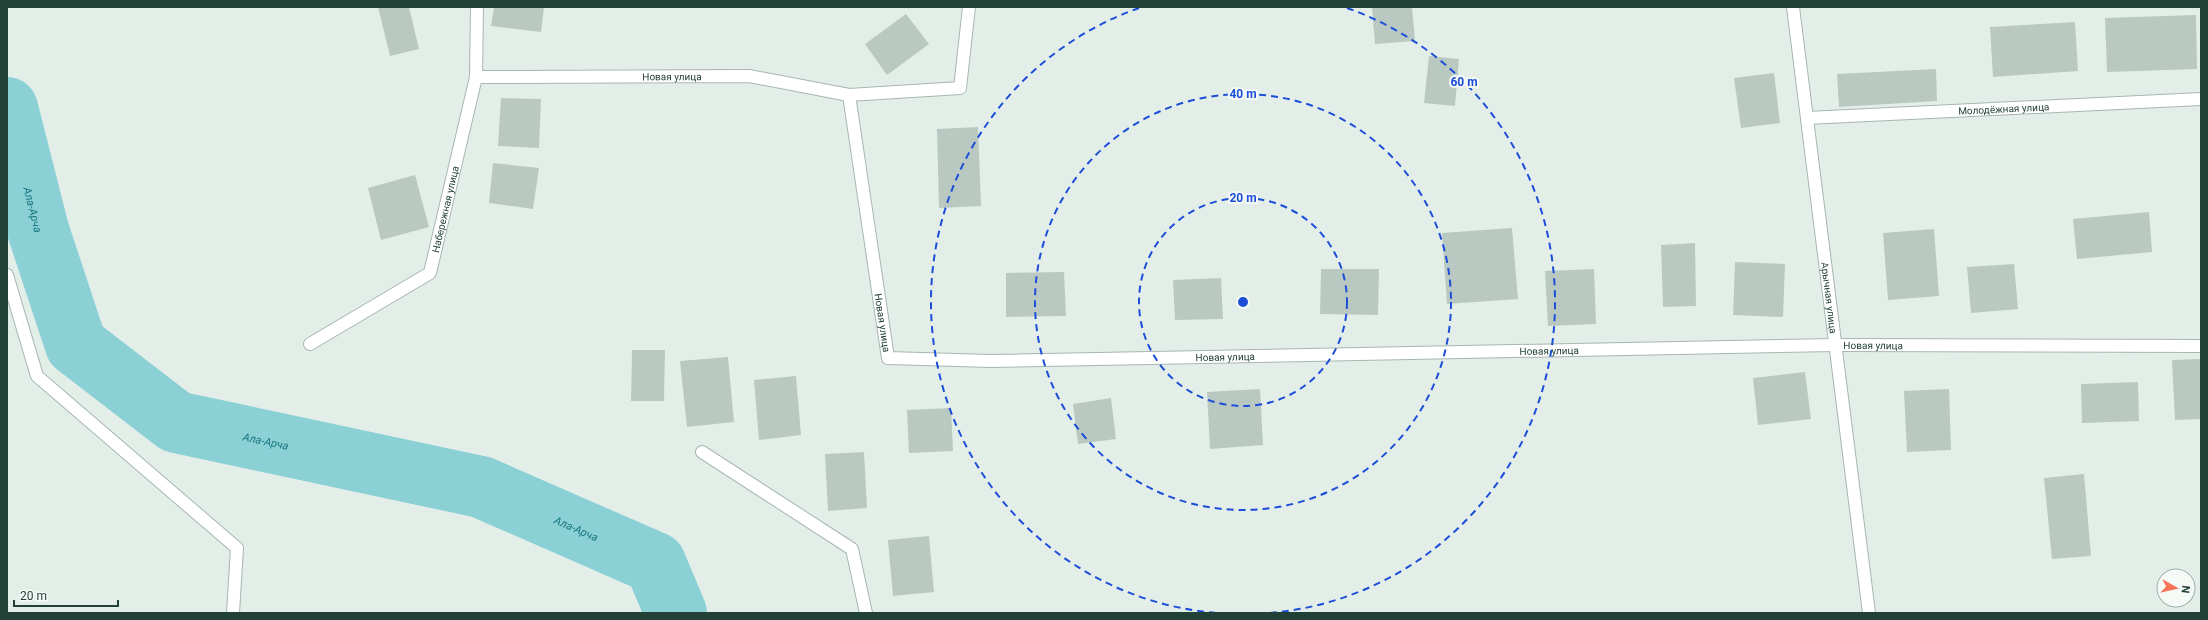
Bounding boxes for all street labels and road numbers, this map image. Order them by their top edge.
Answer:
street label: Новая улица [642,71,702,82]
street label: Молодёжная улица [1958,101,2050,116]
street label: Набережная улица [429,165,460,254]
street label: Арычная улица [1820,261,1839,334]
street label: Новая улица [873,292,893,353]
street label: Новая улица [1843,340,1903,351]
street label: Новая улица [1519,344,1579,356]
street label: Новая улица [1195,351,1255,363]

